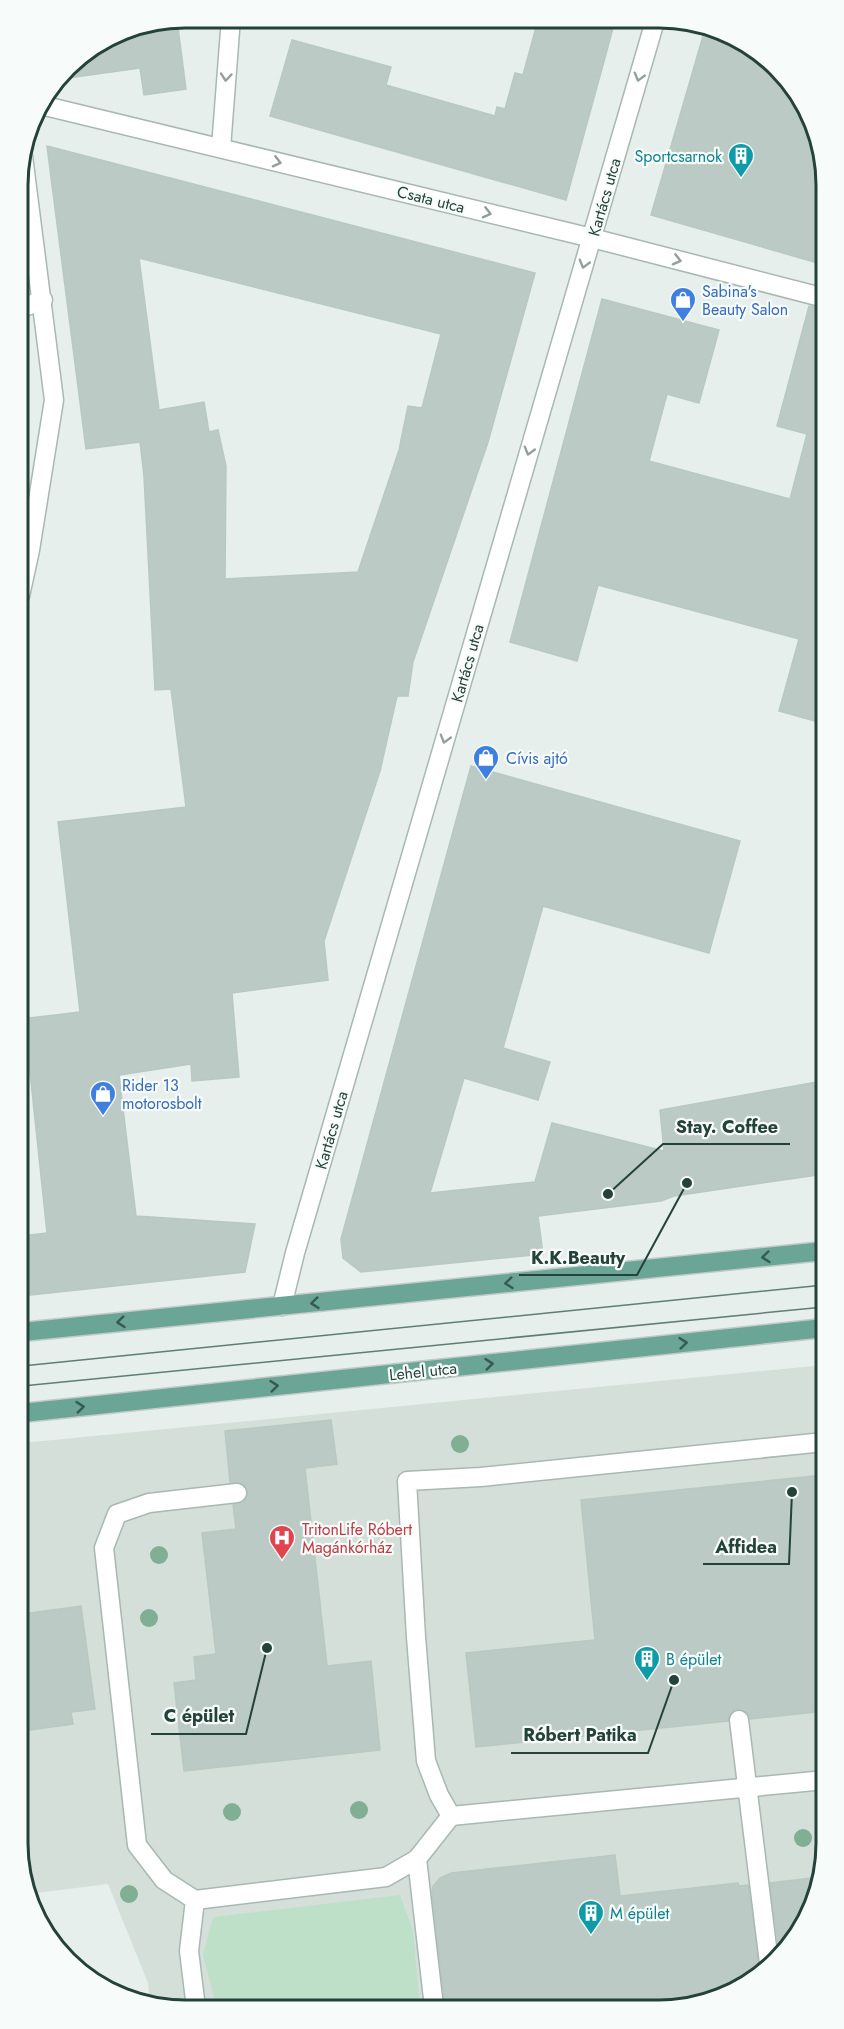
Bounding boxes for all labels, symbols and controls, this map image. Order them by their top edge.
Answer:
one-way arrow [634,71,646,82]
one-way arrow [220,72,233,81]
building icon: Sportcsarnok [726,141,756,179]
place label: Sportcsarnok [635,145,723,168]
one-way arrow [272,155,282,168]
street label: Kartács utca [582,155,627,239]
street label: Csata utca [395,180,467,219]
one-way arrow [482,206,492,219]
one-way arrow [671,253,681,265]
one-way arrow [579,258,591,269]
place label: Sabina's Beauty Salon [702,280,788,321]
shop icon: Sabina's Beauty Salon [668,285,698,323]
one-way arrow [524,445,536,456]
street label: Kartács utca [445,621,490,705]
one-way arrow [440,733,452,744]
shop icon: Cívis ajtó [471,743,501,781]
place label: Cívis ajtó [506,747,568,770]
place label: Rider 13 motorosbolt [122,1074,202,1115]
shop icon: Rider 13 motorosbolt [88,1079,118,1117]
street label: Kartács utca [309,1088,354,1172]
callout: Stay. Coffee [663,1108,790,1144]
text: Stay. Coffee [676,1114,778,1140]
callout: K.K.Beauty [519,1239,637,1275]
text: K.K.Beauty [531,1245,626,1271]
one-way arrow [761,1250,770,1263]
one-way arrow [504,1276,513,1289]
one-way arrow [310,1296,319,1309]
one-way arrow [116,1315,125,1328]
one-way arrow [678,1337,688,1350]
street label: Lehel utca [388,1356,458,1386]
one-way arrow [485,1358,494,1371]
one-way arrow [270,1381,279,1393]
one-way arrow [76,1401,85,1414]
place label: TritonLife Róbert Magánkórház [302,1518,412,1559]
hospital icon: TritonLife Róbert Magánkórház [267,1523,297,1561]
callout: Affidea [703,1528,789,1564]
text: Affidea [714,1534,777,1560]
building icon: B épület [632,1644,662,1682]
place label: B épület [666,1648,721,1671]
callout: C épület [151,1698,246,1734]
text: C épület [164,1703,235,1729]
callout: Róbert Patika [511,1717,648,1753]
text: Róbert Patika [523,1722,637,1748]
building icon: M épület [576,1898,606,1936]
place label: M épület [610,1902,669,1925]

